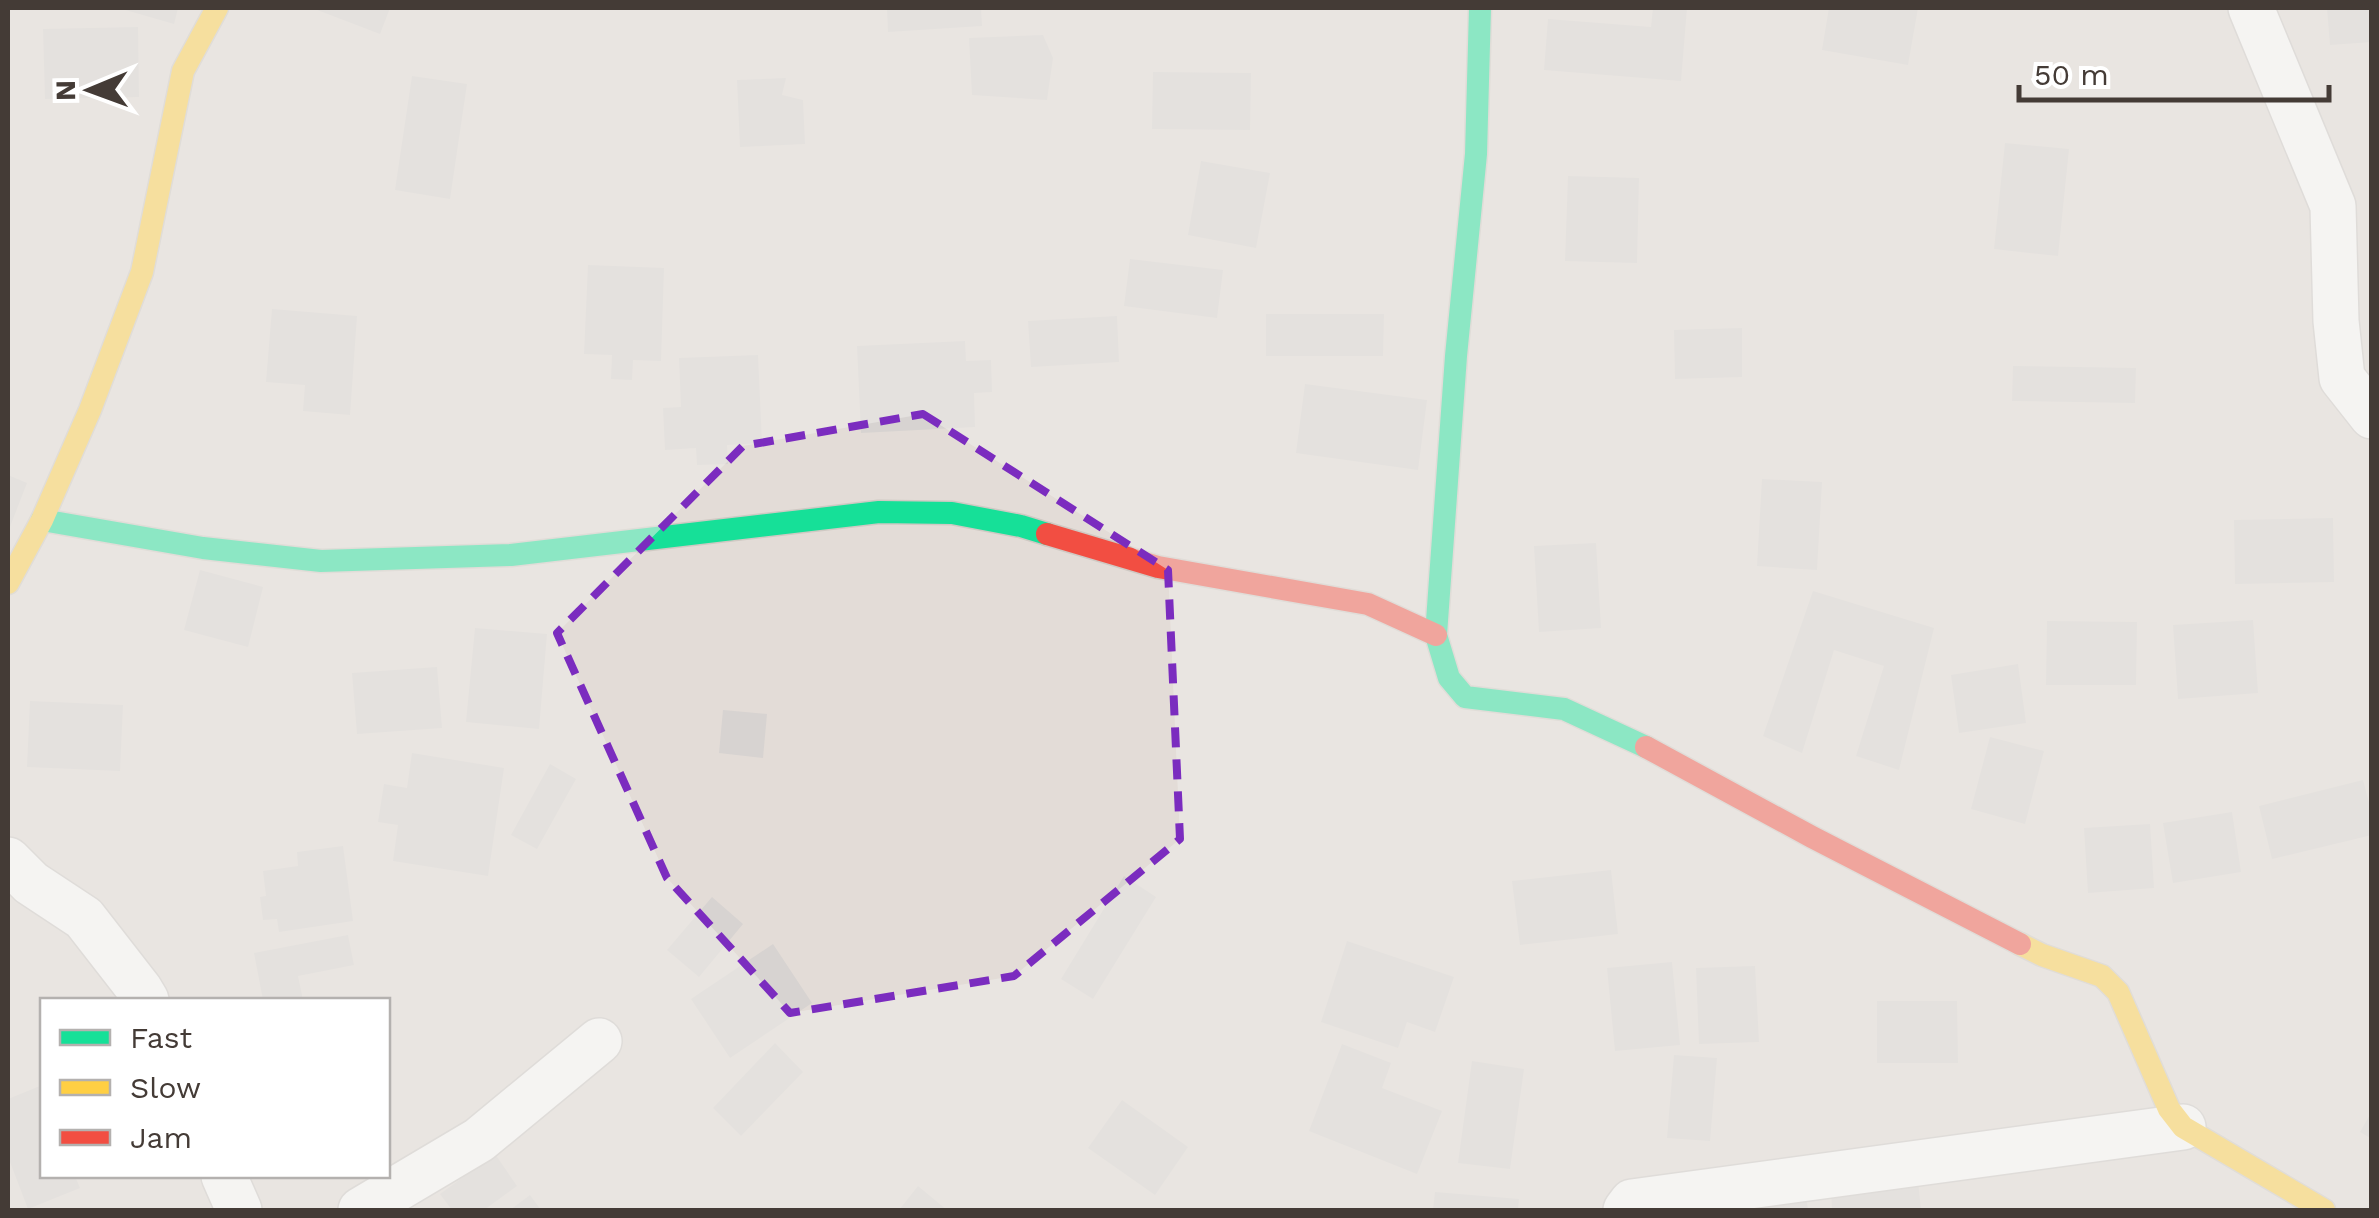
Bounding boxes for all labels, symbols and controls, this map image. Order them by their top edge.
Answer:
north arrow [40,40,140,140]
scale bar [2019,40,2329,102]
text: 50 m [2034,57,2109,92]
text: N [49,80,82,101]
legend [40,998,390,1178]
text: Fast [130,1020,193,1055]
text: Slow [130,1070,201,1105]
text: Jam [130,1120,192,1155]

